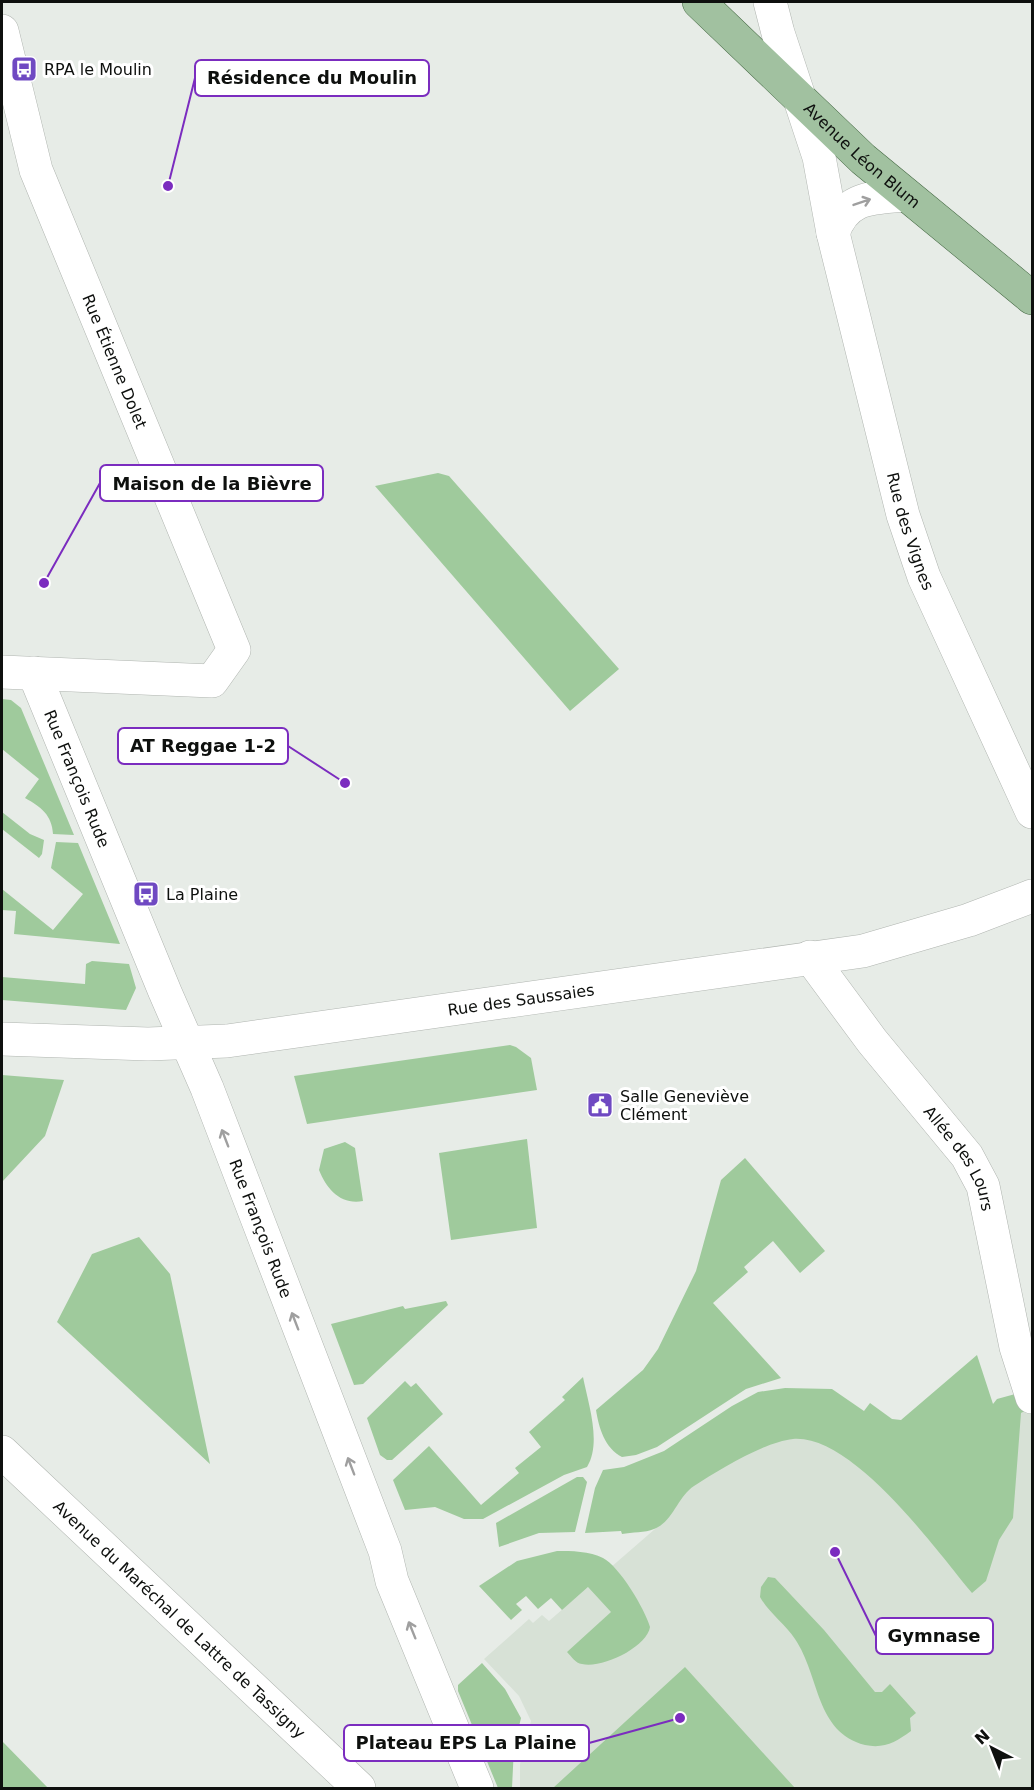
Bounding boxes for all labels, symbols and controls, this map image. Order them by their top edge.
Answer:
bus stop icon: RPA le Moulin [9,54,39,84]
place label: RPA le Moulin [44,60,152,79]
callout: Résidence du Moulin [195,60,429,96]
text: Résidence du Moulin [207,67,417,88]
street label: Avenue Léon Blum [800,98,924,212]
one-way arrow [852,195,871,206]
street label: Rue Étienne Dolet [79,291,151,431]
callout: Maison de la Bièvre [100,465,323,501]
street label: Rue des Vignes [883,470,938,593]
text: Maison de la Bièvre [112,473,312,494]
street label: Rue François Rude [41,707,114,850]
callout: AT Reggae 1-2 [118,728,288,764]
text: AT Reggae 1-2 [130,735,276,756]
bus stop icon: La Plaine [131,879,161,909]
place label: La Plaine [166,885,238,904]
street label: Rue des Saussaies [446,980,596,1019]
place label: Salle Geneviève Clément [620,1087,749,1124]
public building icon: Salle Geneviève Clément [585,1090,615,1120]
street label: Allée des Lours [920,1102,997,1213]
one-way arrow [219,1130,230,1148]
street label: Rue François Rude [226,1156,296,1300]
one-way arrow [288,1312,299,1330]
one-way arrow [345,1457,356,1476]
street label: Avenue du Maréchal de Lattre de Tassigny [50,1496,309,1742]
callout: Gymnase [876,1618,993,1654]
one-way arrow [406,1622,417,1640]
text: Gymnase [887,1625,981,1646]
north arrow [962,1718,1022,1778]
callout: Plateau EPS La Plaine [344,1725,589,1761]
text: N [971,1726,994,1749]
text: Plateau EPS La Plaine [356,1732,576,1753]

